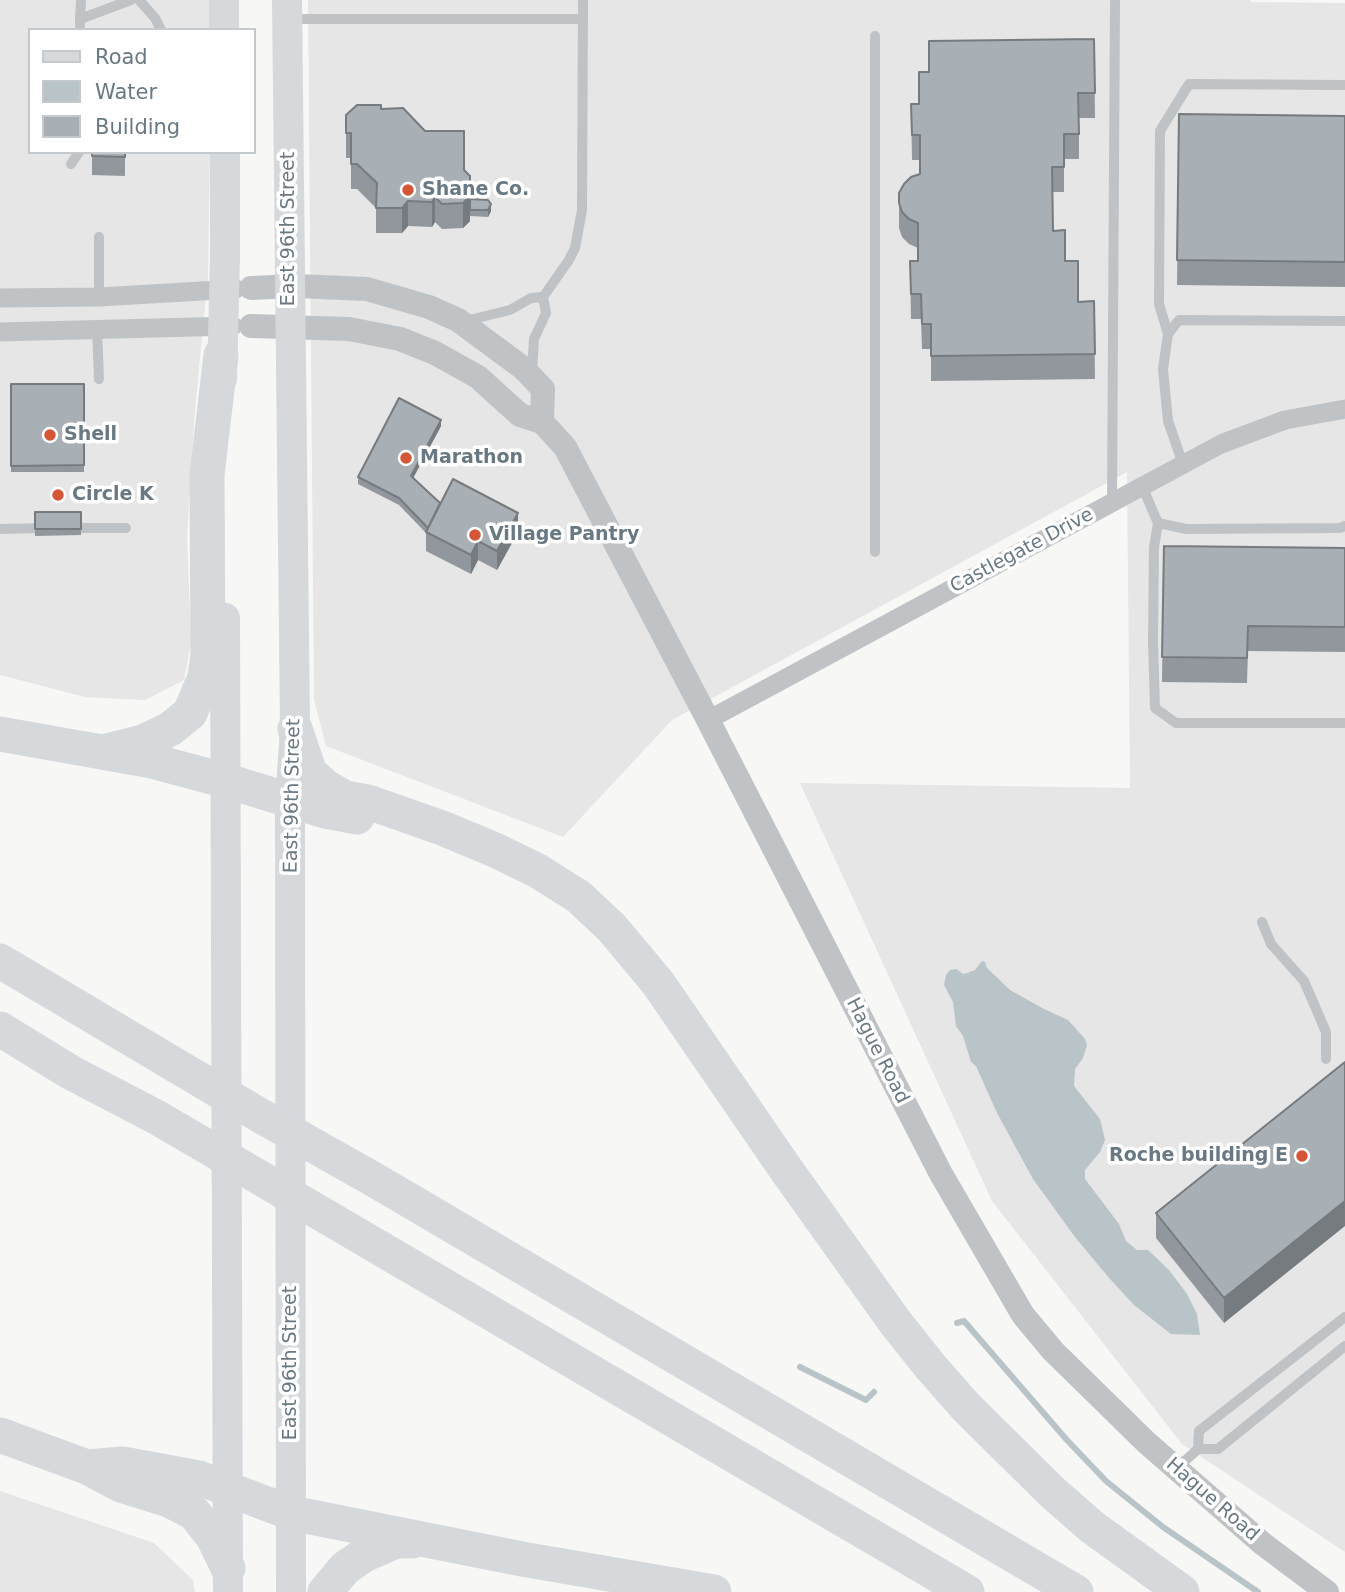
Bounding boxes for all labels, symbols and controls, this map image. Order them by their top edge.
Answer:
legend [28,28,256,154]
text: Road [95,45,148,69]
text: Water [95,80,157,104]
text: Building [95,115,180,139]
street label: East 96th Street [278,152,300,306]
place label: Shane Co. [422,179,529,201]
marker: Shane Co. [400,182,416,198]
place label: Shell [64,424,117,446]
marker: Shell [42,427,58,443]
place label: Marathon [420,447,523,469]
marker: Marathon [398,450,414,466]
place label: Circle K [72,484,154,506]
marker: Circle K [50,487,66,503]
street label: Castlegate Drive [947,504,1097,598]
place label: Village Pantry [489,524,639,546]
marker: Village Pantry [467,527,483,543]
street label: East 96th Street [280,719,306,873]
street label: Hague Road [841,994,913,1108]
place label: Roche building E [1109,1145,1288,1167]
marker: Roche building E [1294,1148,1310,1164]
street label: East 96th Street [280,1286,302,1440]
street label: Hague Road [1161,1454,1263,1546]

